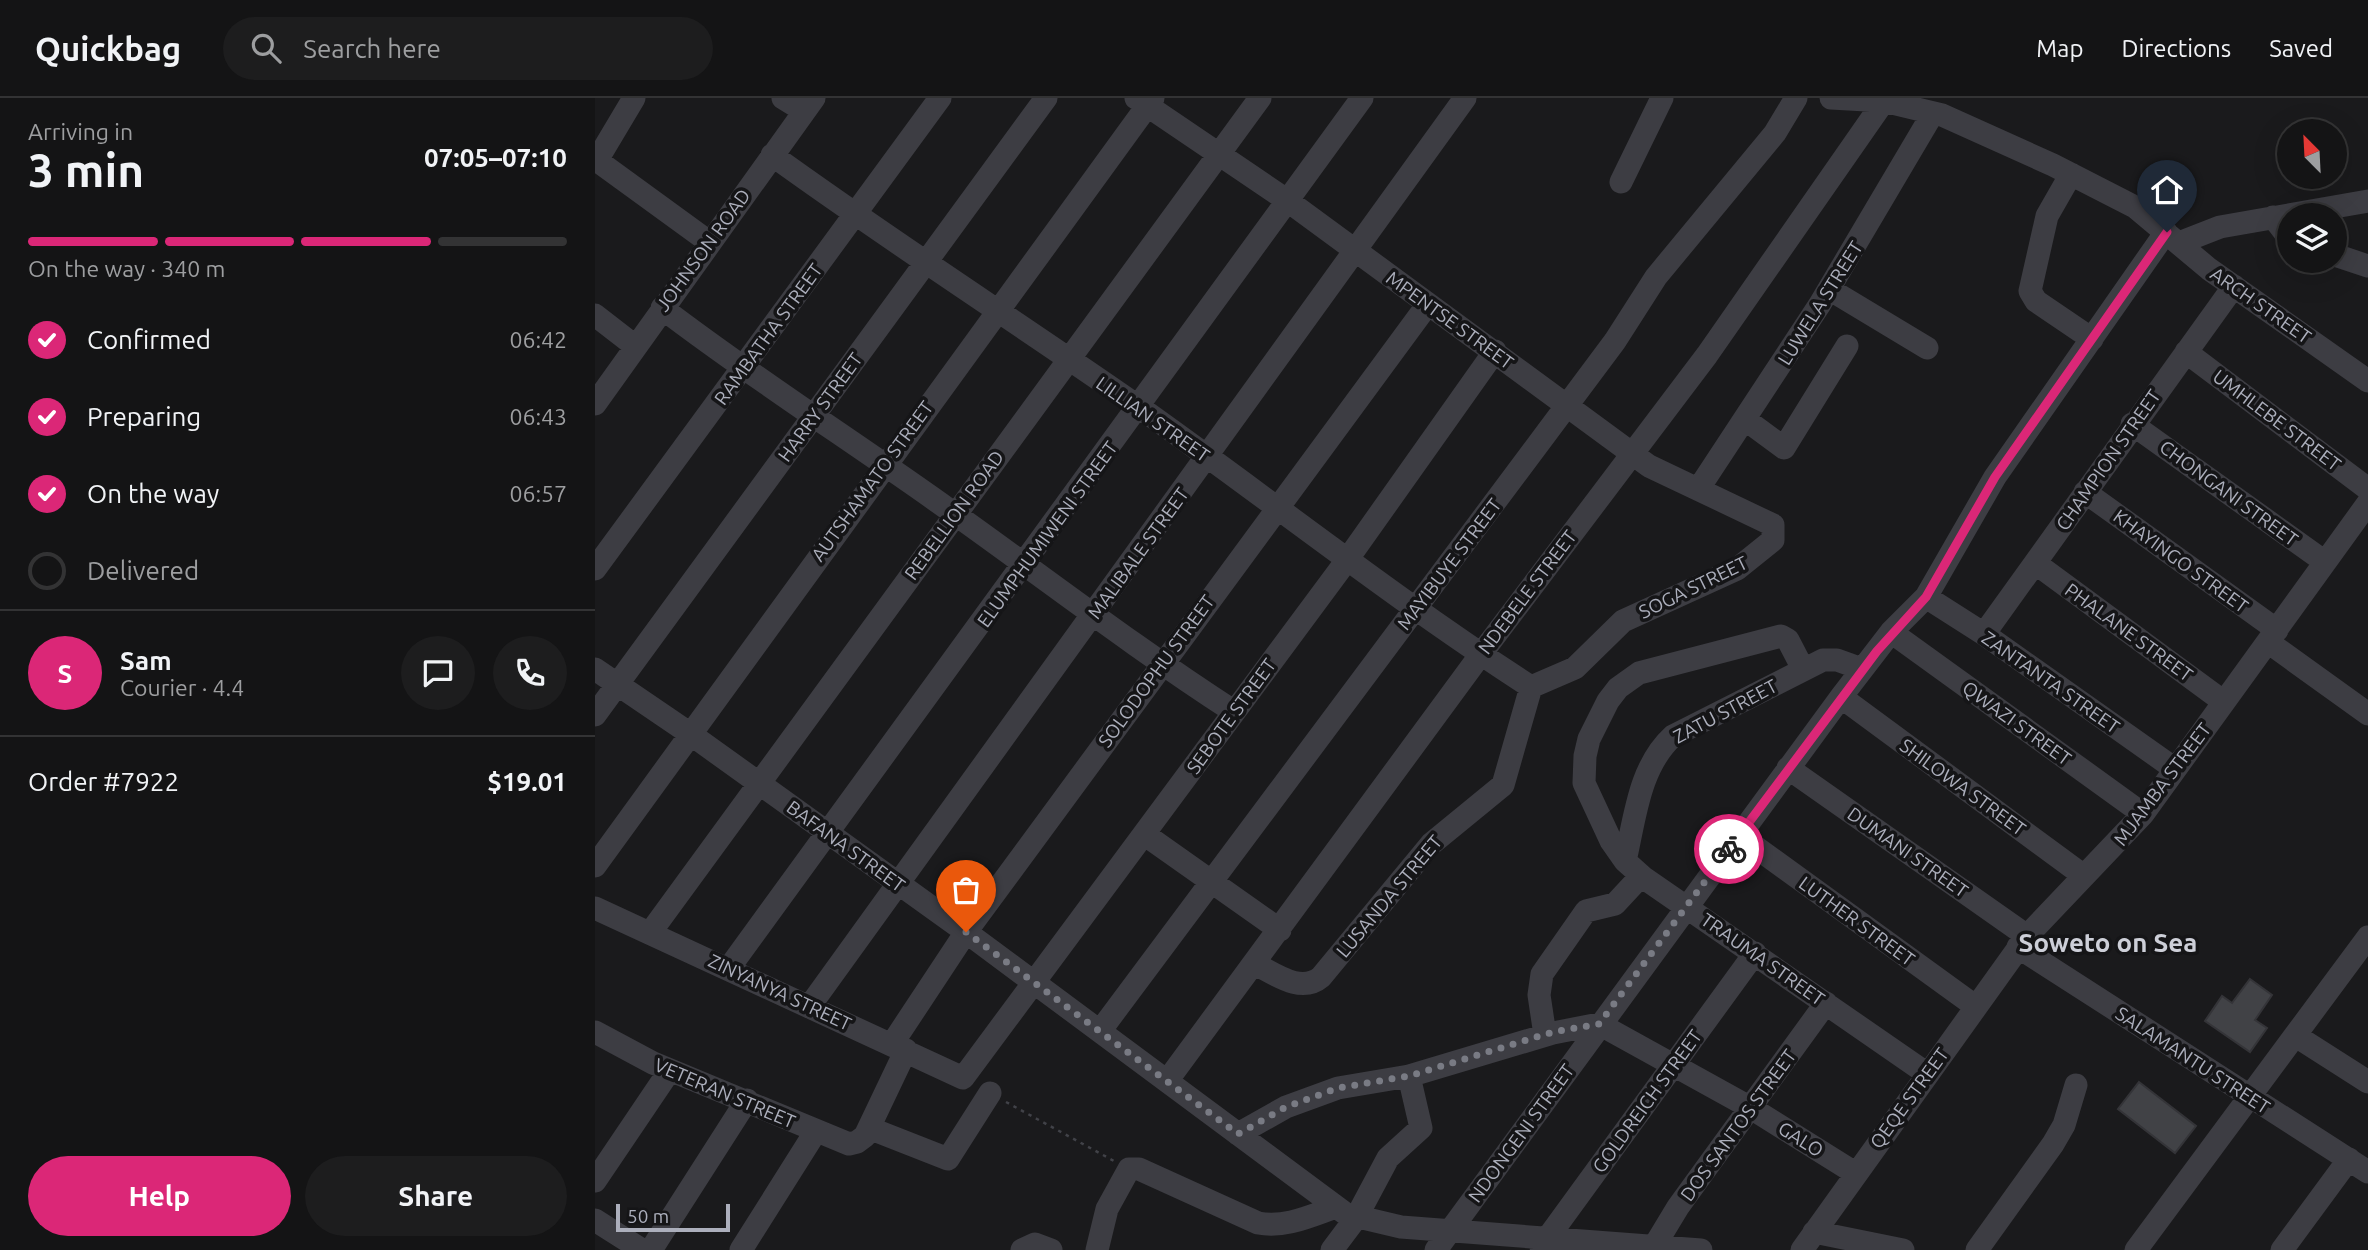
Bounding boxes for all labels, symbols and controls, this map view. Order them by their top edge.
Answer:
search box [223,17,713,80]
icon: search [247,29,285,67]
text: Quickbag [35,30,181,67]
text: Search here [303,34,441,63]
text: Map [2036,35,2083,62]
text: Directions [2121,35,2231,62]
text: Saved [2269,35,2333,62]
text: Arriving in [28,119,133,144]
north arrow [2277,119,2347,189]
map controls [2277,119,2347,273]
text: 07:05–07:10 [424,143,567,172]
text: 3 min [28,144,144,196]
pin [2137,160,2197,232]
icon: home [2148,171,2186,209]
street label: JOHNSON ROAD [651,185,755,315]
button: layers [2277,203,2347,273]
street label: LUWELA STREET [1773,237,1867,369]
text: On the way · 340 m [28,256,225,281]
street label: RAMBATHA STREET [709,259,827,409]
street label: ARCH STREET [2207,262,2316,348]
street label: MPENTSE STREET [1382,266,1518,374]
icon: check [28,321,66,359]
text: Confirmed [87,325,211,354]
text: 06:42 [509,327,567,352]
street label: HARRY STREET [773,348,867,466]
street label: UMHLEBE STREET [2209,365,2346,475]
street label: LILLIAN STREET [1092,372,1214,466]
street label: CHAMPION STREET [2051,385,2165,535]
street label: AUTSHAMATO STREET [806,396,938,565]
icon: check [28,398,66,436]
text: Preparing [87,402,201,431]
text: 06:43 [509,404,567,429]
street label: CHONGANI STREET [2156,436,2303,551]
street label: ELUMPHUMIWENI STREET [972,437,1122,631]
street label: REBELLION ROAD [900,446,1008,584]
icon: check [28,475,66,513]
text: On the way [87,479,219,508]
text: 06:57 [509,481,567,506]
street label: MALIBALE STREET [1083,483,1193,623]
street label: MAYIBUYE STREET [1392,494,1506,634]
street label: KHAYINGO STREET [2109,505,2253,618]
street label: NDEBELE STREET [1473,525,1581,658]
street label: SOGA STREET [1635,551,1751,623]
text: Delivered [87,556,199,585]
street label: PHALANE STREET [2061,578,2197,686]
street label: SOLODOPHU STREET [1093,590,1219,751]
street label: ZANTANTA STREET [1978,626,2124,738]
button: chat [401,636,475,710]
button: phone [493,636,567,710]
text: Sam [120,646,172,675]
street label: SEBOTE STREET [1182,654,1280,778]
text: S [58,659,72,688]
street label: ZATU STREET [1669,674,1781,748]
text: Courier · 4.4 [120,675,244,700]
street label: QWAZI STREET [1958,676,2076,770]
street label: MJAMBA STREET [2109,718,2215,850]
street label: SHILOWA STREET [1896,734,2031,840]
text: Order #7922 [28,767,179,796]
text: $19.01 [487,767,567,796]
street label: BAFANA STREET [783,796,910,896]
street label: DUMANI STREET [1843,802,1973,902]
courier [1694,814,1764,884]
street label: LUSANDA STREET [1332,830,1447,961]
icon: bike [1710,830,1748,868]
pin [936,860,996,932]
icon: bag [947,871,985,909]
street label: LUTHER STREET [1795,872,1919,971]
street label: TRAUMA STREET [1697,908,1829,1010]
district label: Soweto on Sea [2019,928,2197,957]
street label: ZINYANYA STREET [705,949,855,1035]
street label: SALAMANTU STREET [2112,1002,2275,1118]
street label: GOLDREICH STREET [1588,1025,1706,1177]
street label: QEQE STREET [1865,1043,1953,1153]
street label: DOS SANTOS STREET [1676,1045,1801,1205]
street label: VETERAN STREET [651,1053,799,1133]
street label: NDONGENI STREET [1463,1059,1579,1206]
street label: GALO [1774,1117,1828,1161]
button: Help [28,1156,291,1236]
button: Share [305,1156,567,1236]
scale bar [616,1201,730,1233]
text: 50 m [627,1205,669,1227]

